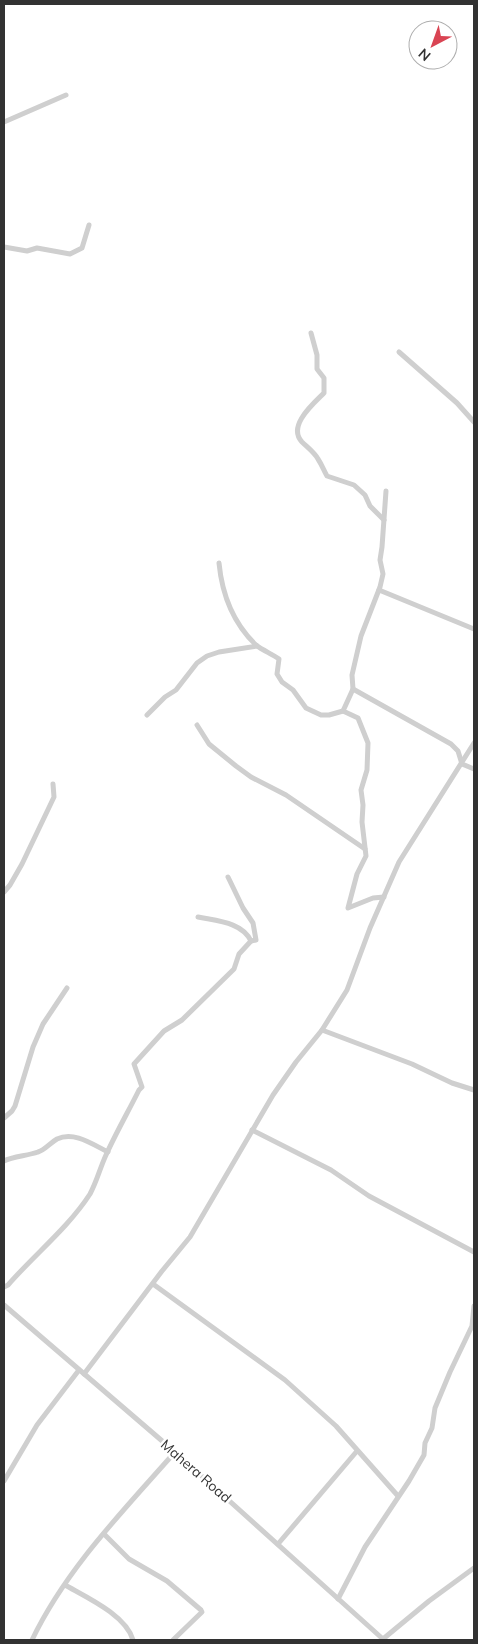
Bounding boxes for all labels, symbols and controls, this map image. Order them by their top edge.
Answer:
north arrow [408,20,458,70]
text: N [415,45,434,65]
street label: Mahera Road [157,1435,235,1507]

